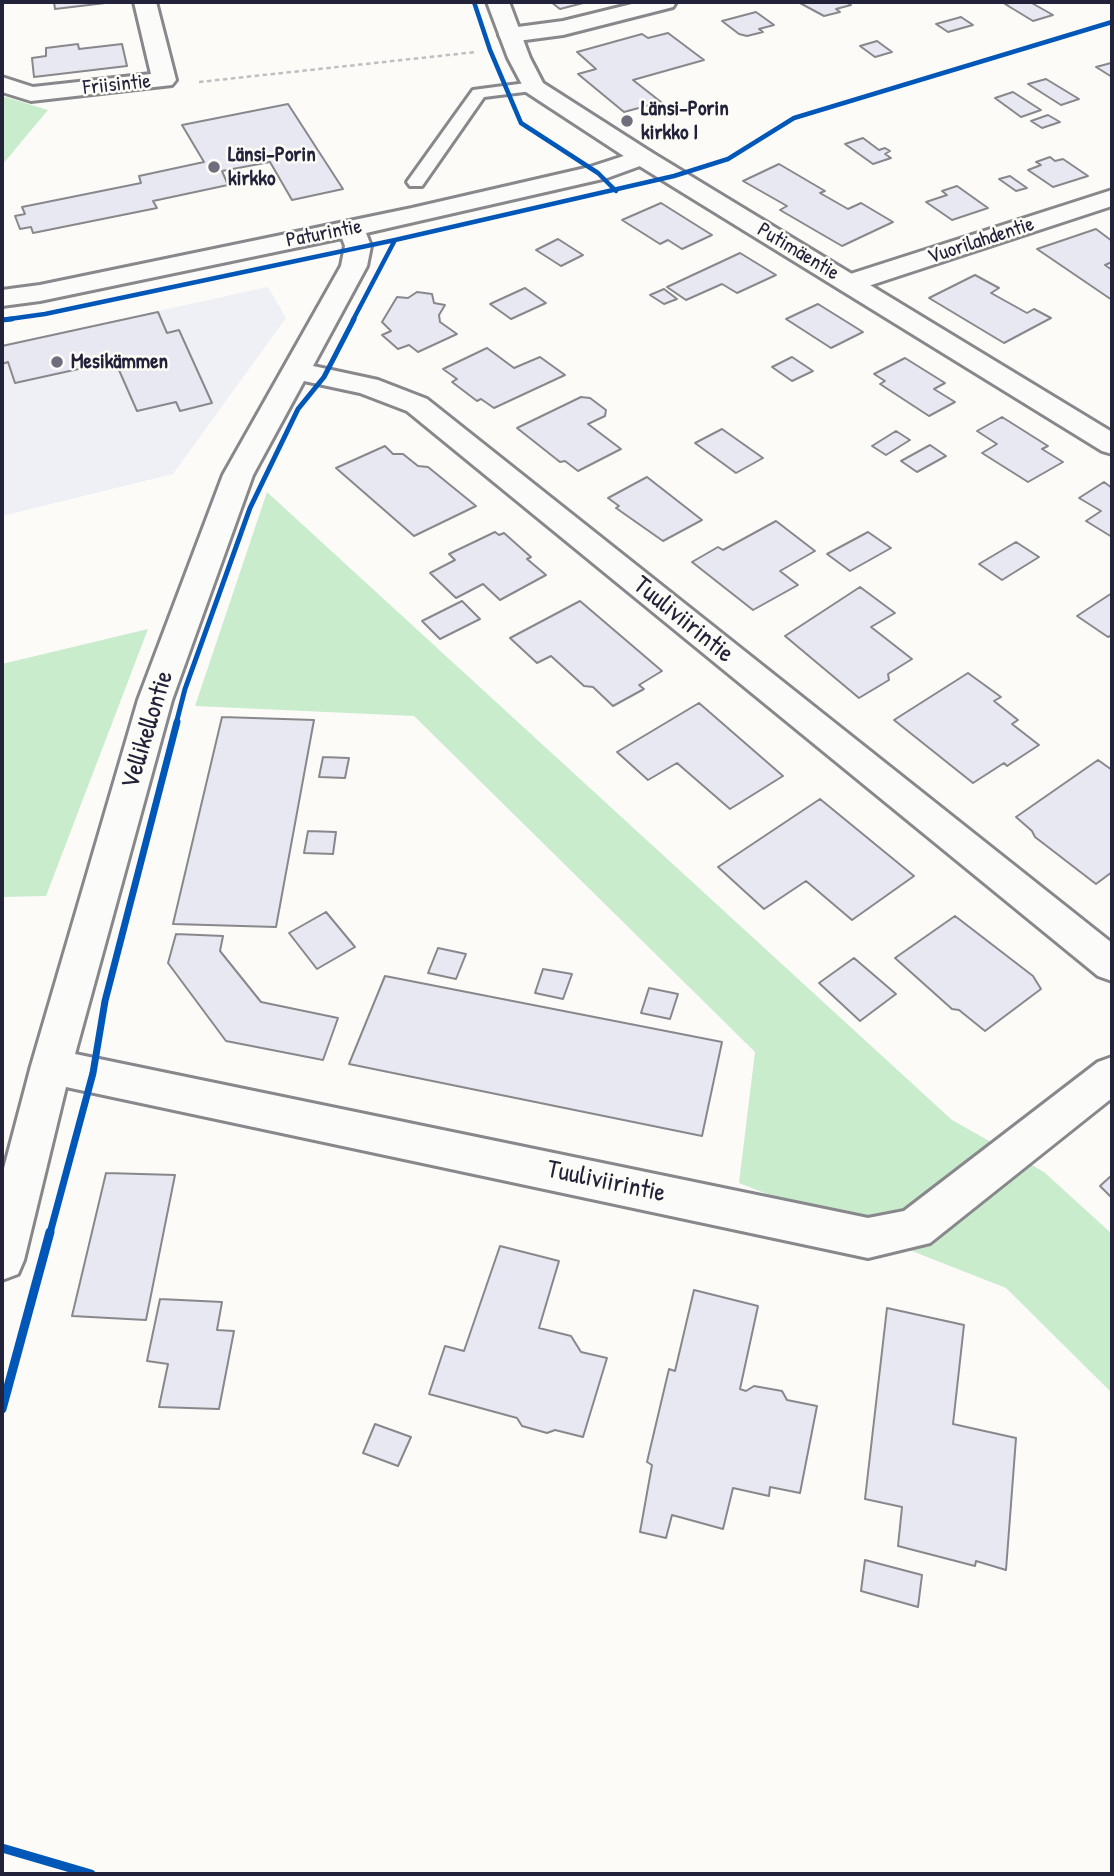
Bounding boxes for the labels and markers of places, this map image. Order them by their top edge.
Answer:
place label: Länsi-Porin kirkko I [641,96,729,146]
marker: Länsi-Porin kirkko I [619,113,635,129]
place label: Länsi-Porin kirkko [228,142,316,192]
marker: Länsi-Porin kirkko [206,159,222,175]
place label: Mesikämmen [71,349,168,375]
marker: Mesikämmen [49,354,65,370]

